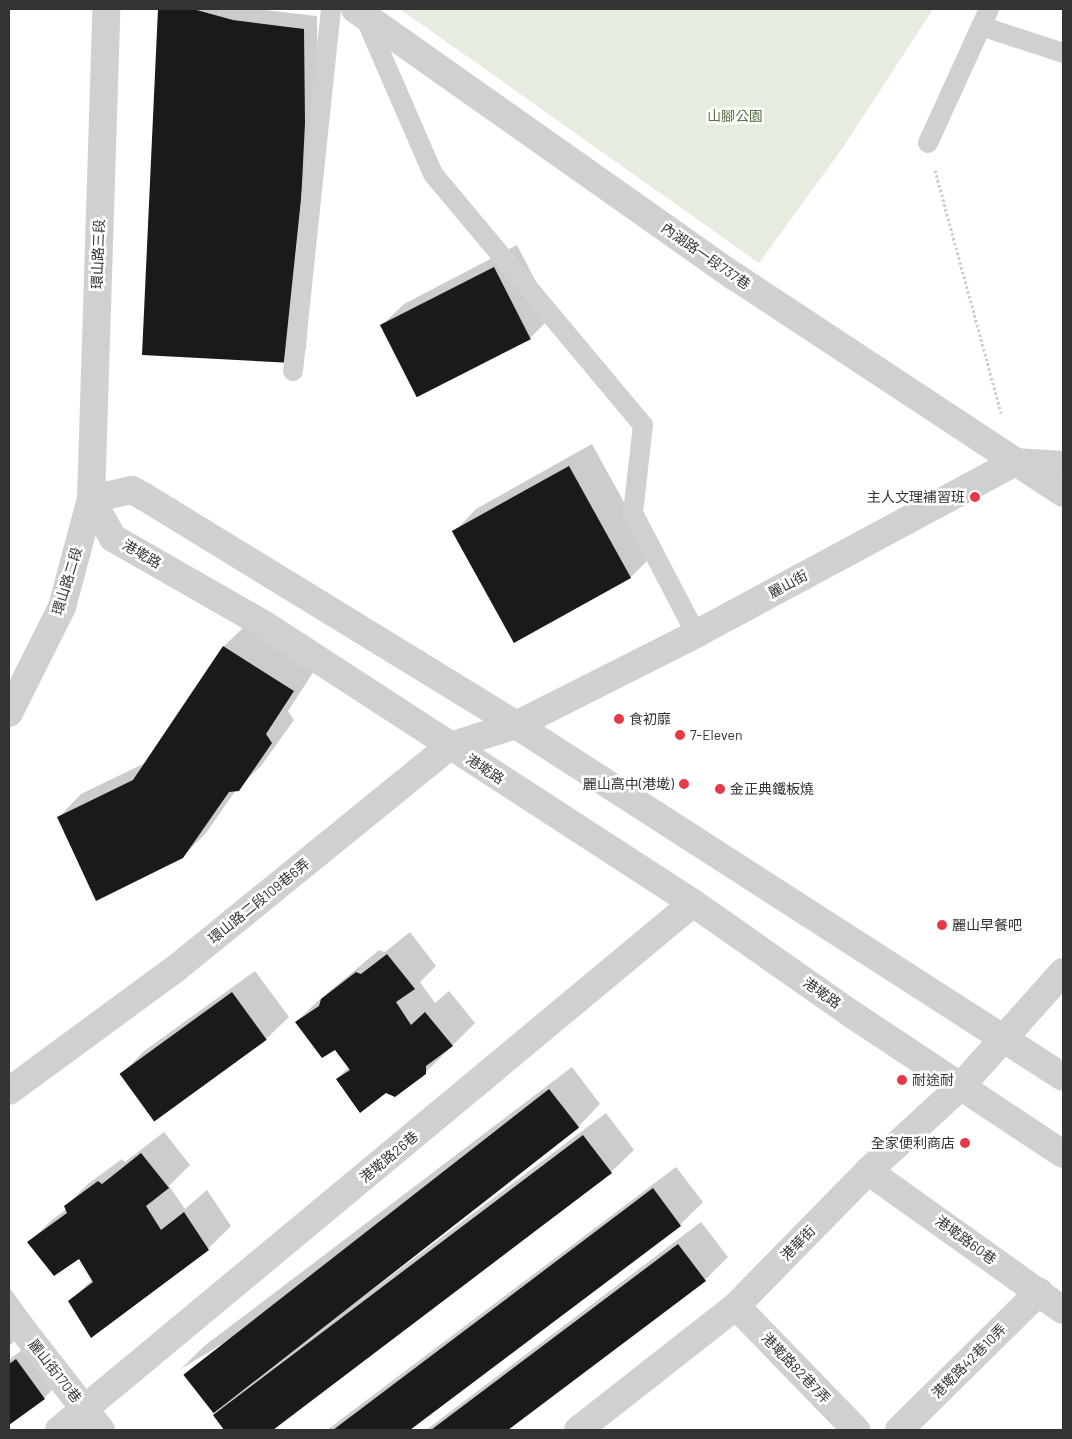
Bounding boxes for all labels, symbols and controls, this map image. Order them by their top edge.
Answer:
park label: 山腳公園 [707,108,763,124]
street label: 環山路三段 [88,219,108,289]
street label: 內湖路一段737巷 [658,219,754,293]
place label: 主人文理補習班 [867,489,965,505]
marker: 主人文理補習班 [969,491,981,503]
street label: 港墘路 [120,536,164,572]
street label: 環山路二段 [49,545,85,617]
street label: 麗山街 [766,567,810,601]
place label: 食初靡 [629,711,671,727]
marker: 食初靡 [613,713,625,725]
place label: 7-Eleven [690,727,743,743]
marker: 7-Eleven [674,729,686,741]
street label: 港墘路 [463,751,507,787]
place label: 麗山高中(港墘) [583,776,674,792]
marker: 麗山高中(港墘) [678,778,690,790]
place label: 金正典鐵板燒 [730,781,814,797]
marker: 金正典鐵板燒 [714,783,726,795]
street label: 環山路二段109巷6弄 [205,855,313,947]
place label: 麗山早餐吧 [952,917,1022,933]
marker: 麗山早餐吧 [936,919,948,931]
street label: 港墘路 [800,974,844,1012]
place label: 耐途耐 [912,1072,954,1088]
marker: 耐途耐 [896,1074,908,1086]
street label: 港墘路26巷 [357,1128,421,1186]
place label: 全家便利商店 [871,1135,955,1151]
marker: 全家便利商店 [959,1137,971,1149]
street label: 港墘路60巷 [932,1212,1000,1268]
street label: 港華街 [777,1222,819,1264]
street label: 港墘路42巷10弄 [928,1320,1010,1402]
street label: 港墘路82巷7弄 [758,1329,834,1407]
street label: 麗山街170巷 [25,1336,85,1406]

